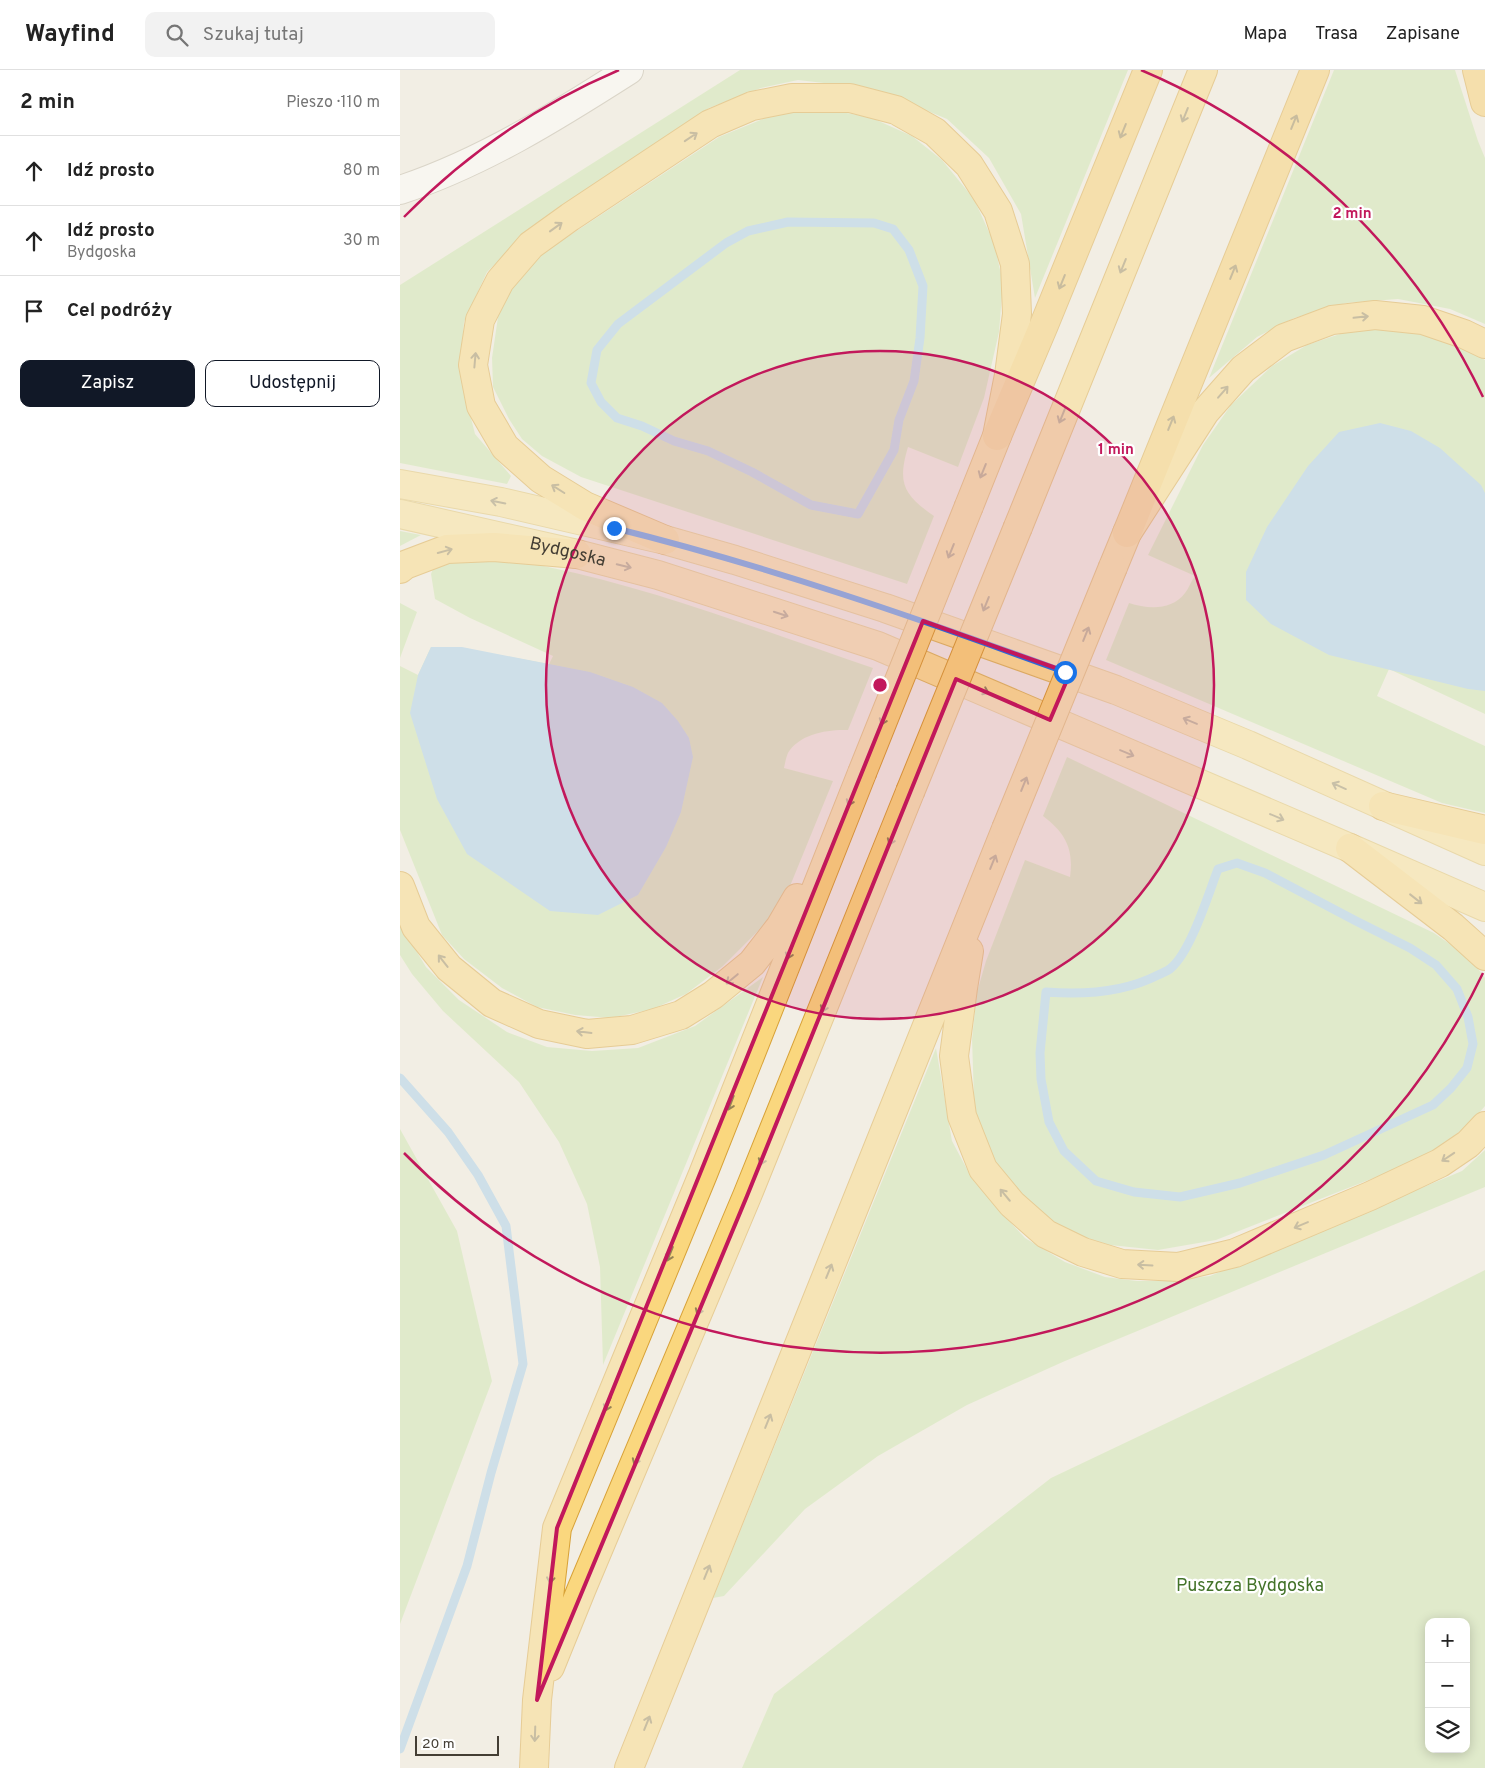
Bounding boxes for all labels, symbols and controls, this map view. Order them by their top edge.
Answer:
search box [145,12,495,57]
text: Wayfind [25,20,115,50]
icon: search [163,21,191,49]
text: Szukaj tutaj [203,23,304,47]
text: Mapa [1244,23,1287,46]
text: Trasa [1315,23,1358,46]
text: Zapisane [1386,23,1460,46]
text: 2 min [20,89,75,116]
text: Pieszo · 110 m [286,93,380,113]
one-way arrow [1179,107,1189,122]
one-way arrow [1289,115,1299,130]
one-way arrow [1117,124,1126,139]
one-way arrow [684,131,698,141]
icon: ahead [20,157,48,185]
text: Idź prosto [67,159,155,183]
text: 80 m [343,161,380,181]
text: 2 min [1332,205,1372,224]
text: Idź prosto [67,219,155,243]
one-way arrow [549,222,563,232]
icon: ahead [20,227,48,255]
text: 30 m [343,231,380,251]
text: Bydgoska [67,243,136,263]
one-way arrow [1118,258,1128,273]
one-way arrow [1229,265,1238,280]
one-way arrow [1056,274,1066,289]
icon: arrive [20,297,48,325]
text: Cel podróży [67,299,172,323]
one-way arrow [1353,312,1369,322]
one-way arrow [470,352,479,368]
button: Zapisz [20,360,195,407]
button: Udostępnij [205,360,380,407]
one-way arrow [1217,385,1229,398]
one-way arrow [1057,408,1067,423]
one-way arrow [1167,416,1177,431]
text: 1 min [1098,441,1134,460]
one-way arrow [978,463,987,478]
one-way arrow [552,484,566,494]
one-way arrow [491,496,507,506]
route end [603,517,626,540]
street label: Bydgoska [527,532,608,573]
one-way arrow [946,543,955,558]
one-way arrow [437,546,453,555]
one-way arrow [616,562,632,571]
one-way arrow [981,596,991,611]
one-way arrow [773,610,789,619]
one-way arrow [1082,626,1091,641]
route start [1054,661,1077,684]
centre of rings [871,676,889,694]
one-way arrow [974,686,989,696]
one-way arrow [878,710,888,725]
one-way arrow [1183,716,1198,725]
one-way arrow [1119,748,1134,758]
one-way arrow [1020,777,1030,792]
one-way arrow [1332,781,1347,791]
one-way arrow [845,791,855,806]
one-way arrow [1269,812,1284,822]
one-way arrow [887,830,896,845]
one-way arrow [988,855,998,870]
one-way arrow [1409,893,1422,904]
one-way arrow [785,944,794,959]
one-way arrow [437,955,448,968]
one-way arrow [726,973,739,984]
one-way arrow [820,997,829,1012]
one-way arrow [577,1028,593,1037]
one-way arrow [725,1096,734,1111]
one-way arrow [757,1151,766,1166]
one-way arrow [1441,1152,1455,1163]
one-way arrow [999,1188,1010,1201]
one-way arrow [1294,1221,1309,1231]
one-way arrow [664,1246,674,1261]
one-way arrow [1138,1260,1154,1269]
one-way arrow [825,1263,834,1278]
one-way arrow [694,1300,704,1315]
one-way arrow [602,1396,612,1411]
one-way arrow [763,1414,773,1429]
one-way arrow [631,1450,641,1465]
one-way arrow [702,1565,712,1580]
one-way arrow [546,1568,556,1584]
park label: Puszcza Bydgoska [1176,1575,1324,1598]
map controls [1425,1618,1470,1753]
button: + [1425,1618,1470,1663]
button: − [1425,1663,1470,1708]
button: layers [1425,1708,1470,1753]
one-way arrow [642,1716,652,1731]
one-way arrow [531,1726,540,1742]
scale bar [415,1733,499,1756]
text: 20 m [422,1736,455,1753]

